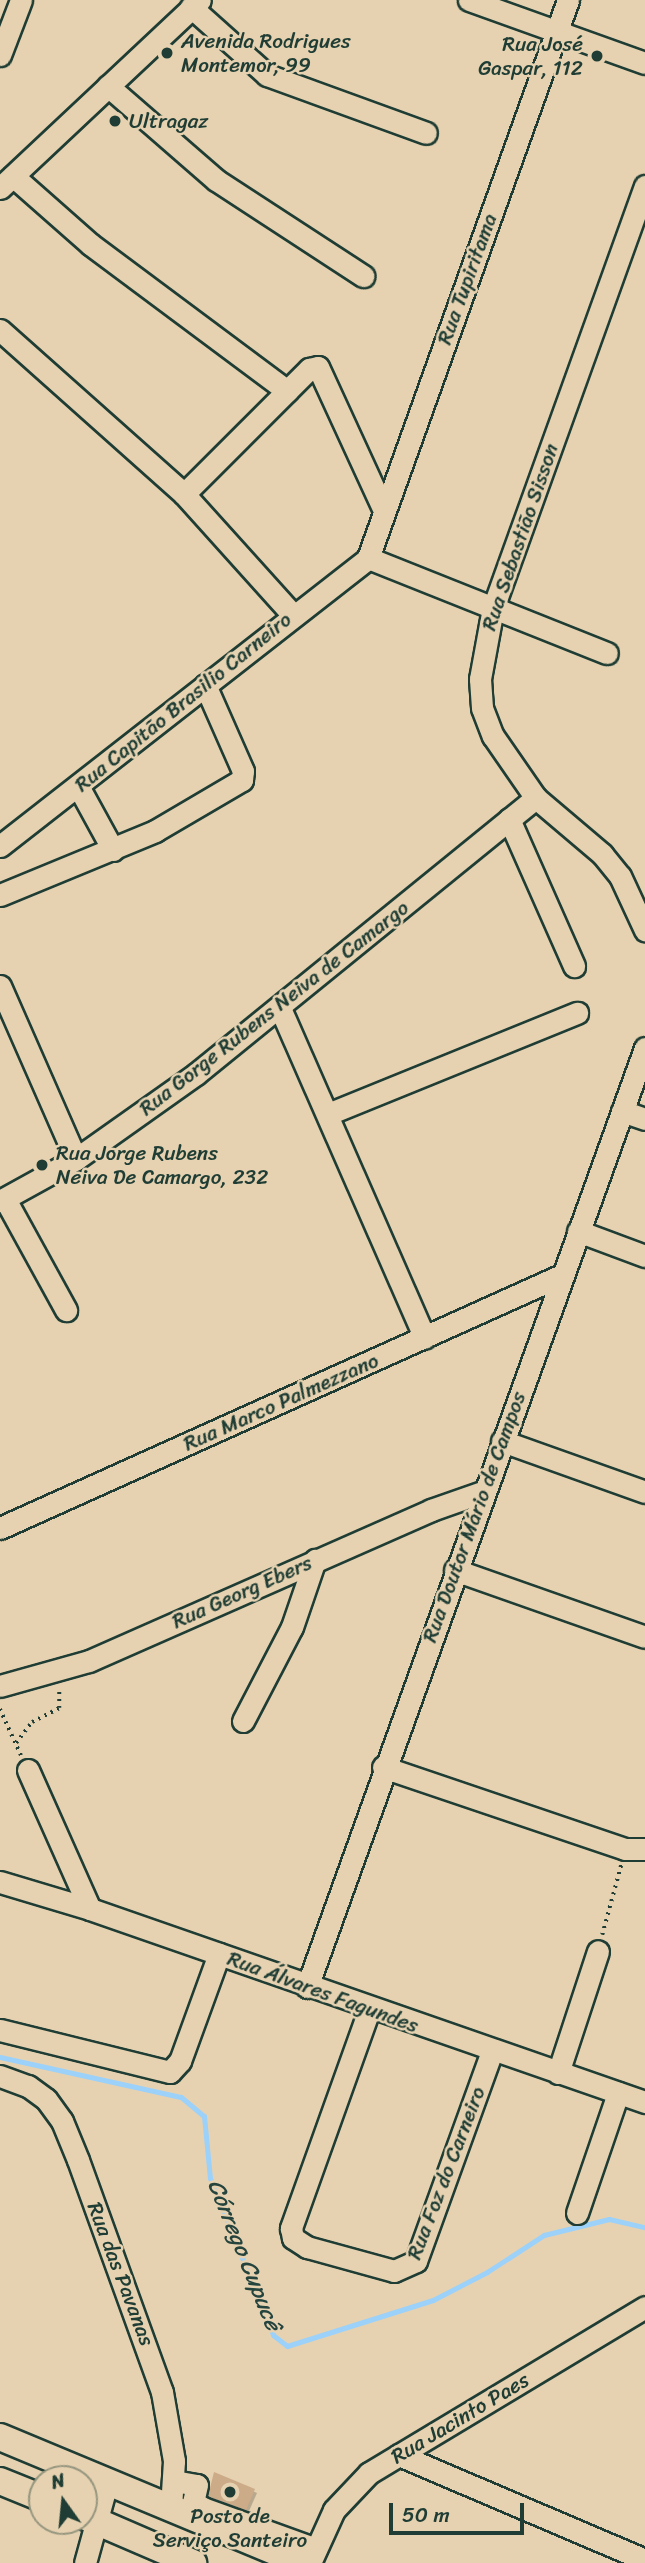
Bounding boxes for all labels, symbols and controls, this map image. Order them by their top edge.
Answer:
place label: Avenida Rodrigues Montemor, 99 [181,28,351,78]
place label: Rua José Gaspar, 112 [478,31,583,81]
marker: Avenida Rodrigues Montemor, 99 [159,45,175,61]
marker: Rua José Gaspar, 112 [589,48,605,64]
place label: Ultragaz [129,108,208,134]
marker: Ultragaz [107,113,123,129]
street label: Rua Tupiritama [432,210,502,348]
street label: Rua Sebastião Sisson [476,440,564,634]
street label: Rua Capitão Brasilio Carneiro [70,607,296,797]
street label: Rua Gorge Rubens Neiva de Camargo [134,895,414,1121]
place label: Rua Jorge Rubens Neiva De Camargo, 232 [56,1140,269,1190]
marker: Rua Jorge Rubens Neiva De Camargo, 232 [34,1157,50,1173]
street label: Rua Marco Palmezzano [179,1347,383,1457]
street label: Rua Doutor Mário de Campos [417,1389,531,1645]
street label: Rua Georg Ebers [168,1550,316,1634]
street label: Rua Álvares Fagundes [224,1946,422,2038]
street label: Rua Foz do Carneiro [401,2083,491,2263]
water label: Córrego Cupucê [201,2175,287,2335]
street label: Rua das Pavanas [82,2199,160,2349]
street label: Rua Jacinto Paes [387,2367,533,2469]
text: N [47,2464,69,2499]
north arrow [28,2465,98,2535]
marker: Posto de Serviço Santeiro [222,2484,238,2500]
scale bar [393,2490,528,2534]
text: 50 m [402,2496,450,2534]
place label: Posto de Serviço Santeiro [153,2503,307,2553]

